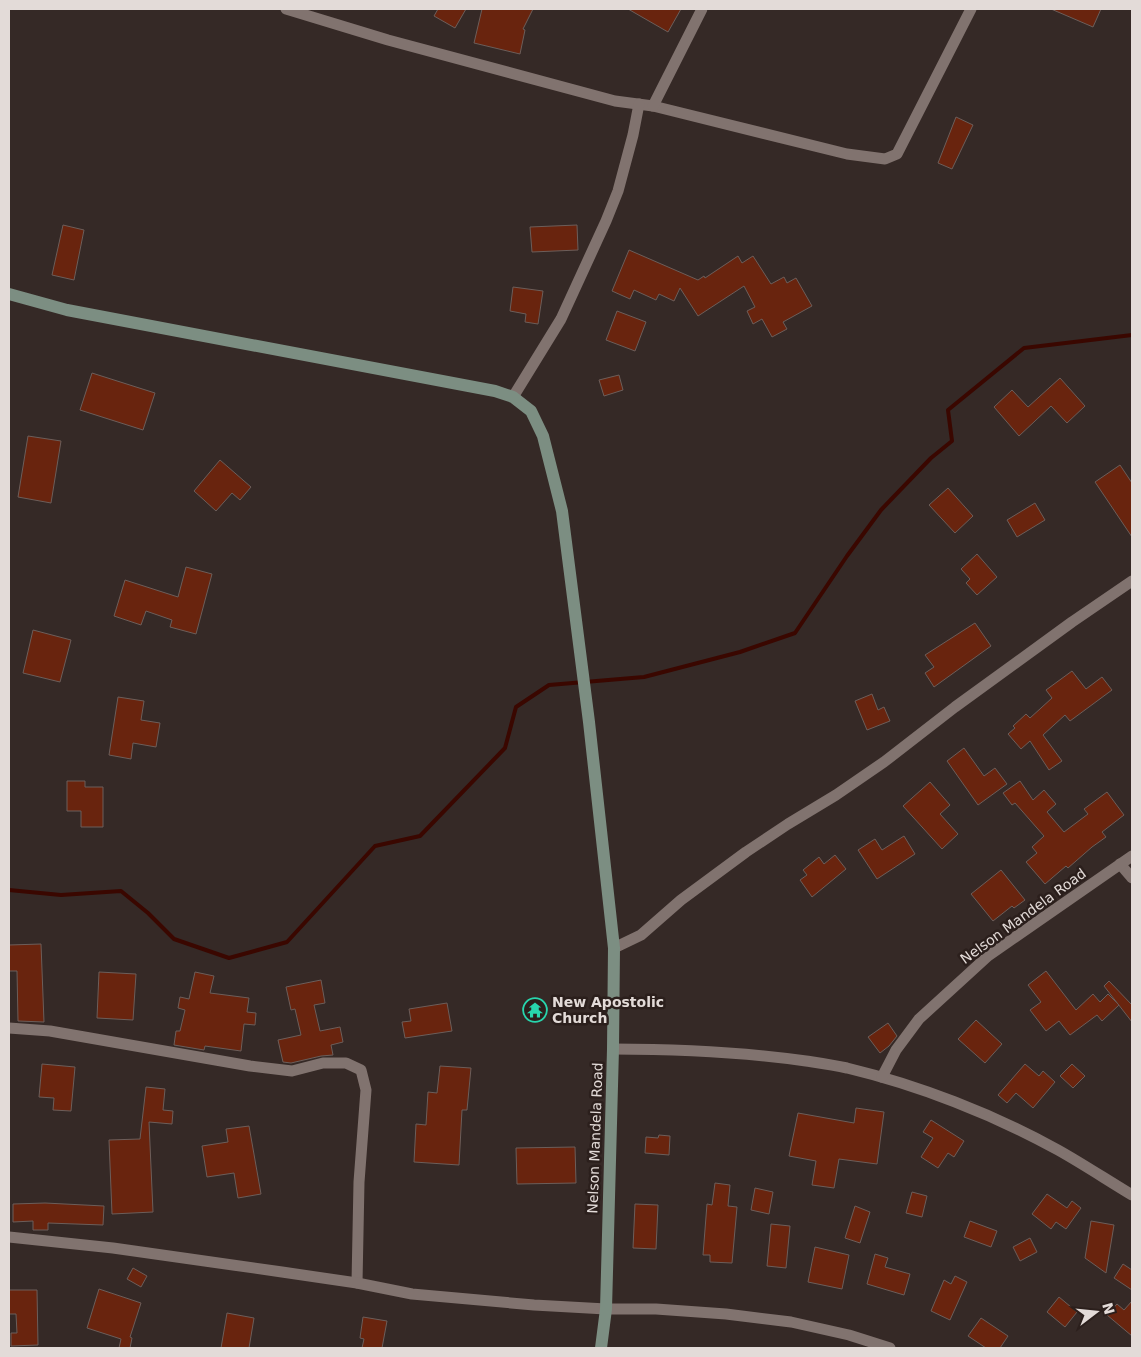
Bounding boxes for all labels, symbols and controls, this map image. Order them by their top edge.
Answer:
street label: Nelson Mandela Road [957,865,1089,967]
place label: New Apostolic Church [552,994,664,1026]
temple icon: New Apostolic Church [522,997,548,1023]
street label: Nelson Mandela Road [584,1062,606,1214]
north arrow [1071,1287,1121,1337]
text: N [1099,1301,1118,1316]

